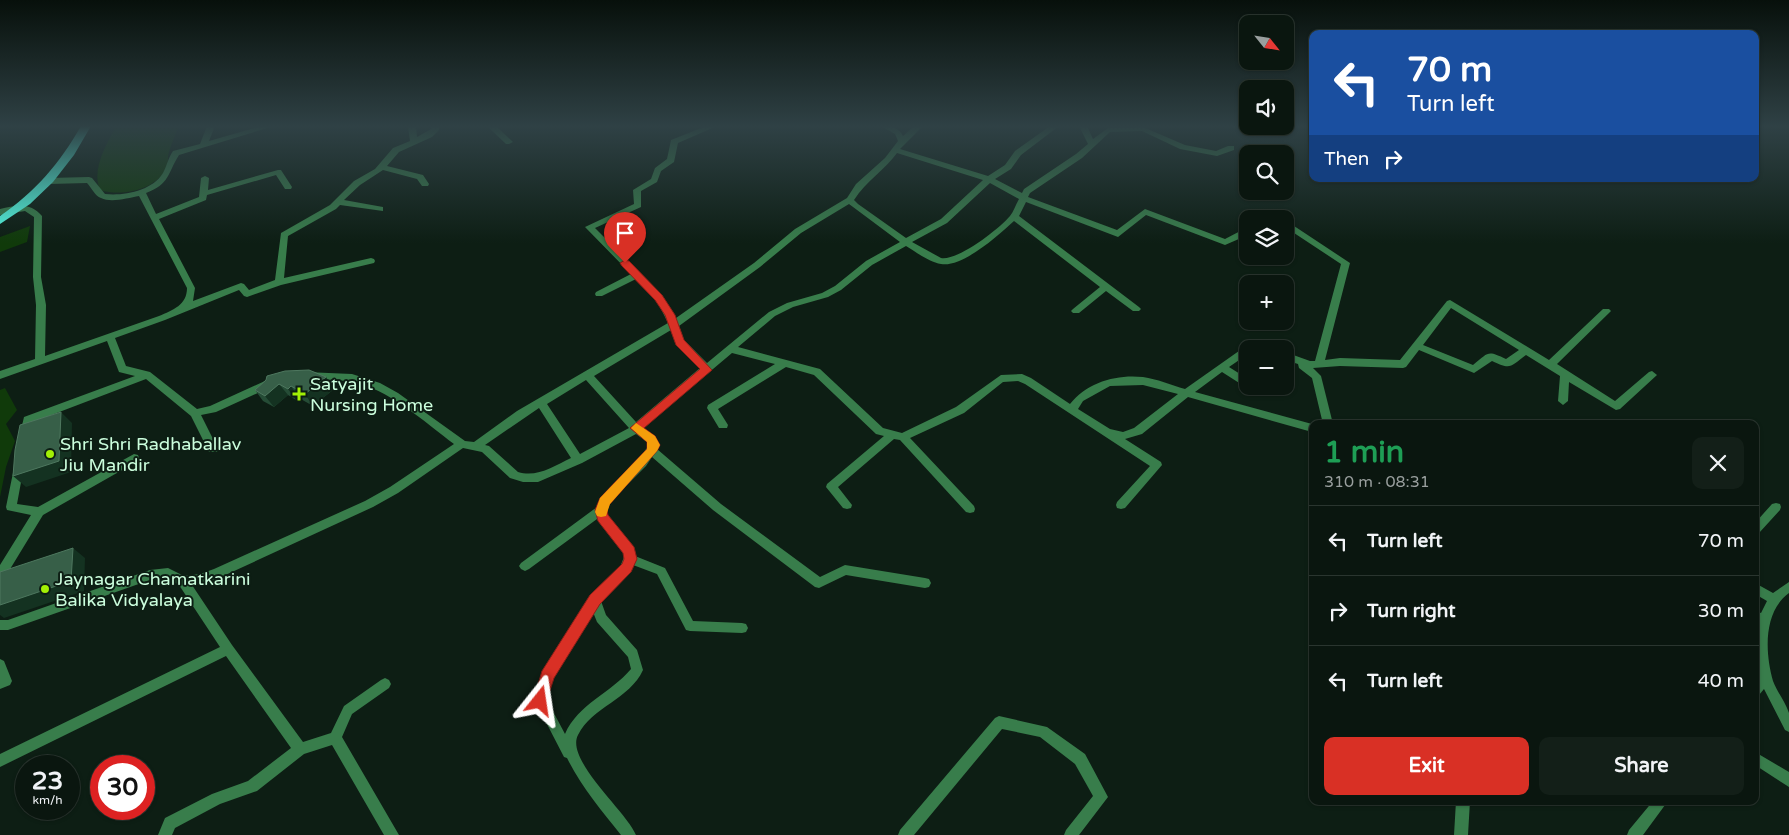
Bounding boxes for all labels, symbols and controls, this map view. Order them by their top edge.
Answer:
north arrow [1239,15,1294,70]
map controls [1239,15,1294,395]
text: 70 m [1407,49,1492,91]
icon: left [1324,50,1389,115]
button: sound [1239,80,1294,135]
text: Turn left [1407,91,1495,117]
button: search [1239,145,1294,200]
icon: right [1379,145,1407,173]
text: Then [1324,148,1369,170]
button: layers [1239,210,1294,265]
pin [604,212,646,263]
icon: arrive [611,219,639,247]
button: + [1239,275,1294,330]
button: − [1239,340,1294,395]
place label: Satyajit Nursing Home [310,373,433,416]
marker: Satyajit Nursing Home [292,387,306,401]
place label: Shri Shri Radhaballav Jiu Mandir [60,433,242,476]
text: 1 min [1324,434,1404,471]
button: close [1692,437,1744,489]
marker: Shri Shri Radhaballav Jiu Mandir [44,448,56,460]
text: 310 m · 08:31 [1324,472,1430,492]
icon: left [1324,527,1352,555]
text: Turn left [1367,530,1443,552]
text: 70 m [1698,530,1744,552]
place label: Jaynagar Chamatkarini Balika Vidyalaya [55,568,251,611]
marker: Jaynagar Chamatkarini Balika Vidyalaya [39,583,51,595]
icon: right [1324,597,1352,625]
text: Turn right [1367,600,1455,622]
text: 30 m [1698,600,1744,622]
icon: left [1324,667,1352,695]
text: Turn left [1367,670,1443,692]
text: 40 m [1698,670,1744,692]
position arrow [513,674,565,726]
button: Exit [1324,737,1529,795]
button: Share [1539,737,1744,795]
speed limit sign: 30 [90,755,155,820]
text: 23 [32,766,63,796]
text: km/h [32,793,63,807]

